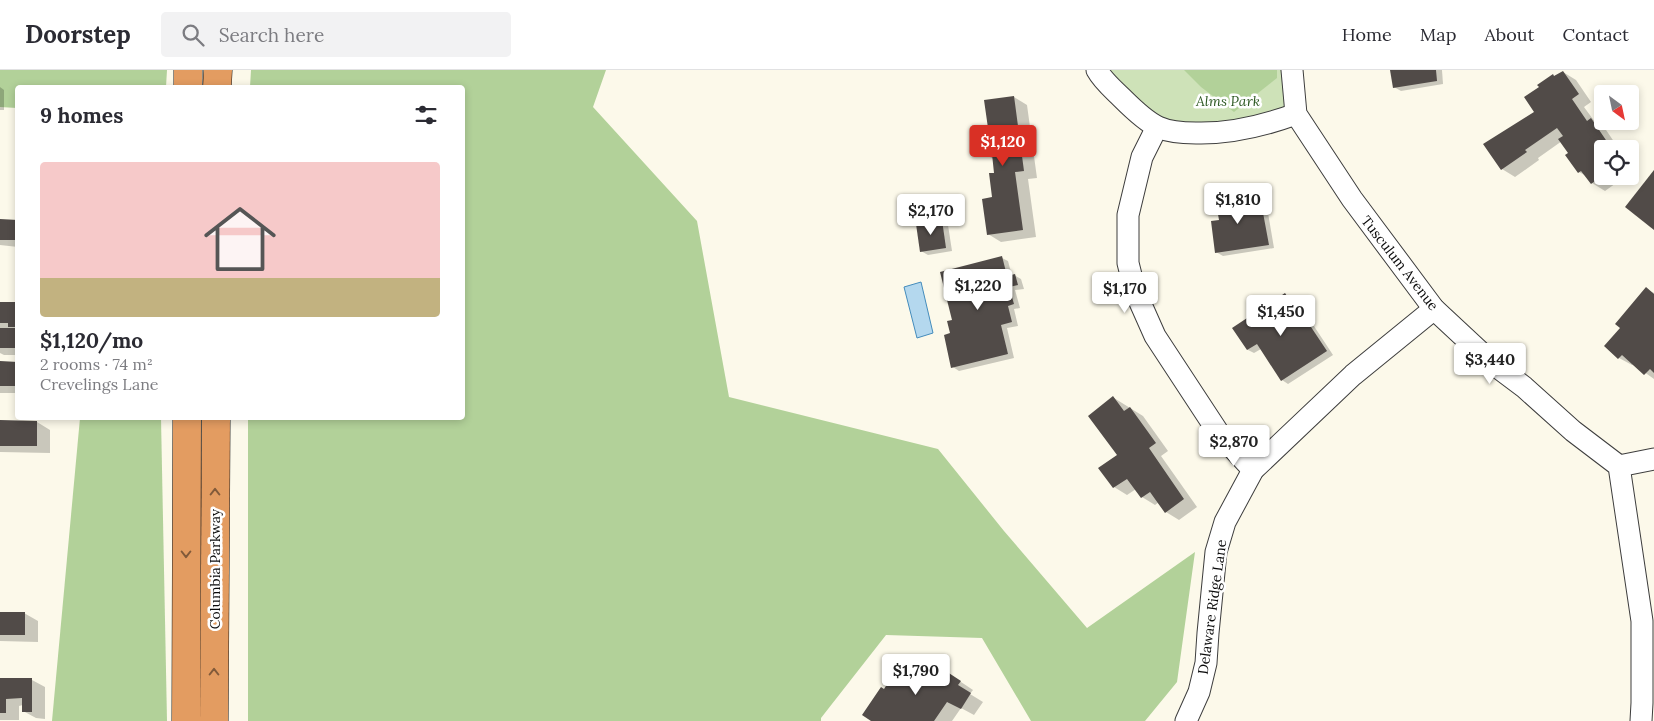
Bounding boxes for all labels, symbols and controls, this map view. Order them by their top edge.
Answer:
search box [161,12,511,57]
text: Doorstep [25,19,131,50]
icon: search [179,21,207,49]
text: Search here [219,23,324,47]
text: Home [1342,23,1392,46]
text: Map [1420,23,1456,46]
text: About [1484,23,1534,46]
text: Contact [1562,23,1629,46]
north arrow [1594,85,1639,130]
map controls [1594,85,1639,185]
park label: Alms Park [1195,92,1260,110]
icon: filters [412,101,440,129]
text: 9 homes [40,102,123,129]
pin: $1,120 [962,124,1044,167]
text: $1,120 [980,131,1026,151]
button: locate [1594,140,1639,185]
pin: $1,810 [1197,182,1279,225]
text: $1,810 [1215,189,1261,209]
icon: home [195,194,285,284]
pin: $2,170 [890,194,972,236]
text: $2,170 [908,200,954,220]
street label: Tusculum Avenue [1357,212,1443,314]
pin: $1,220 [937,268,1019,311]
pin: $1,170 [1084,272,1166,314]
text: $1,220 [954,275,1002,295]
text: $1,170 [1103,278,1147,298]
pin: $1,450 [1240,294,1322,337]
text: $1,450 [1257,301,1305,321]
text: $1,120/mo [40,327,143,354]
pin: $3,440 [1449,342,1531,385]
text: $3,440 [1465,349,1515,369]
text: 2 rooms · 74 m² [40,354,153,374]
text: Crevelings Lane [40,374,159,394]
pin: $2,870 [1193,424,1275,467]
text: $2,870 [1210,431,1258,451]
one-way arrow [210,488,221,496]
street label: Columbia Parkway [206,508,224,629]
street label: Delaware Ridge Lane [1194,538,1230,676]
one-way arrow [181,550,191,558]
pin: $1,790 [875,654,957,696]
text: $1,790 [893,660,939,680]
one-way arrow [209,668,219,676]

